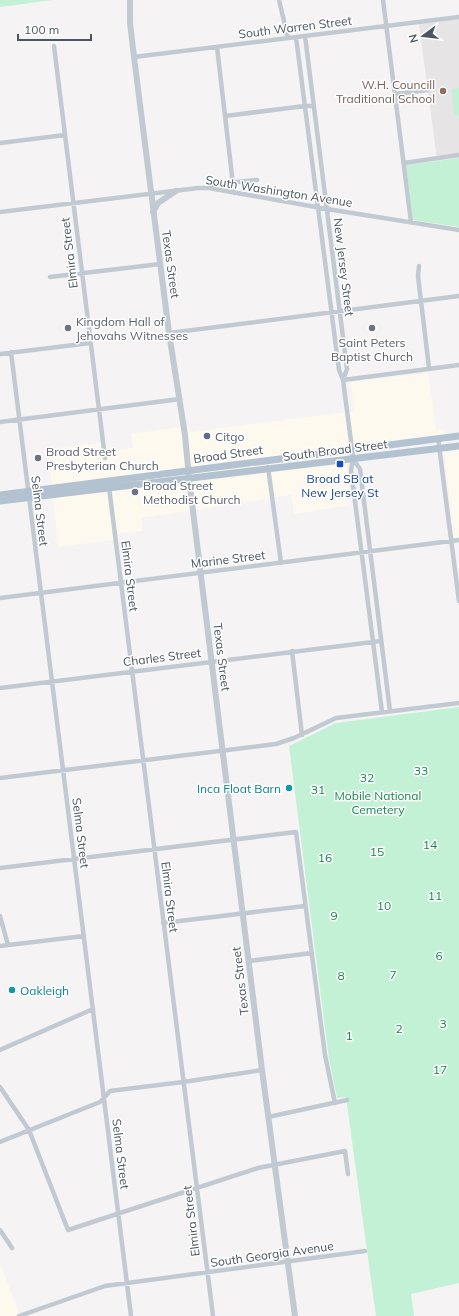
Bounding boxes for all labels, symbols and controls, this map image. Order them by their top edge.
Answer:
street label: South Warren Street [238,13,352,41]
scale bar [18,16,91,42]
north arrow [403,16,443,56]
text: 100 m [24,22,59,37]
text: N [406,33,421,44]
place label: W.H. Councill Traditional School [336,77,435,106]
marker: W.H. Councill Traditional School [438,86,448,96]
street label: South Washington Avenue [204,172,354,210]
street label: Elmira Street [57,217,81,289]
street label: New Jersey Street [331,217,357,317]
street label: Texas Street [159,229,183,299]
place label: Kingdom Hall of Jehovahs Witnesses [76,314,188,343]
marker: Kingdom Hall of Jehovahs Witnesses [63,323,73,333]
marker: Saint Peters Baptist Church [367,323,377,333]
place label: Saint Peters Baptist Church [331,335,413,364]
place label: Citgo [215,429,244,444]
marker: Citgo [202,431,212,441]
street label: South Broad Street [282,436,388,464]
street label: Broad Street [192,442,264,466]
place label: Broad Street Presbyterian Church [46,444,159,473]
marker: Broad Street Presbyterian Church [33,453,43,463]
marker: Broad SB at New Jersey St [335,459,345,469]
place label: Broad SB at New Jersey St [301,471,379,500]
street label: Selma Street [28,475,52,547]
place label: Broad Street Methodist Church [143,478,241,507]
marker: Broad Street Methodist Church [130,487,140,497]
street label: Elmira Street [118,540,142,612]
street label: Marine Street [190,547,266,571]
street label: Texas Street [210,622,234,692]
street label: Charles Street [122,645,202,669]
park label: 33 [414,763,428,778]
park label: 32 [360,770,374,785]
place label: Inca Float Barn [197,781,281,796]
park label: 31 [311,782,325,797]
marker: Inca Float Barn [284,783,294,793]
park label: Mobile National Cemetery [335,788,421,817]
street label: Selma Street [69,797,93,869]
park label: 14 [423,837,437,852]
park label: 15 [370,844,384,859]
park label: 16 [318,850,332,865]
street label: Elmira Street [158,861,182,933]
park label: 11 [428,888,442,903]
park label: 10 [377,898,391,913]
park label: 9 [330,908,338,923]
street label: Texas Street [228,946,252,1016]
park label: 6 [435,948,443,963]
park label: 7 [389,967,397,982]
park label: 8 [337,968,345,983]
place label: Oakleigh [20,983,69,998]
marker: Oakleigh [7,985,17,995]
park label: 3 [439,1016,447,1031]
park label: 2 [395,1021,403,1036]
park label: 1 [345,1028,353,1043]
park label: 17 [433,1062,447,1077]
street label: Selma Street [109,1118,133,1190]
street label: Elmira Street [179,1185,203,1257]
street label: South Georgia Avenue [209,1238,335,1270]

